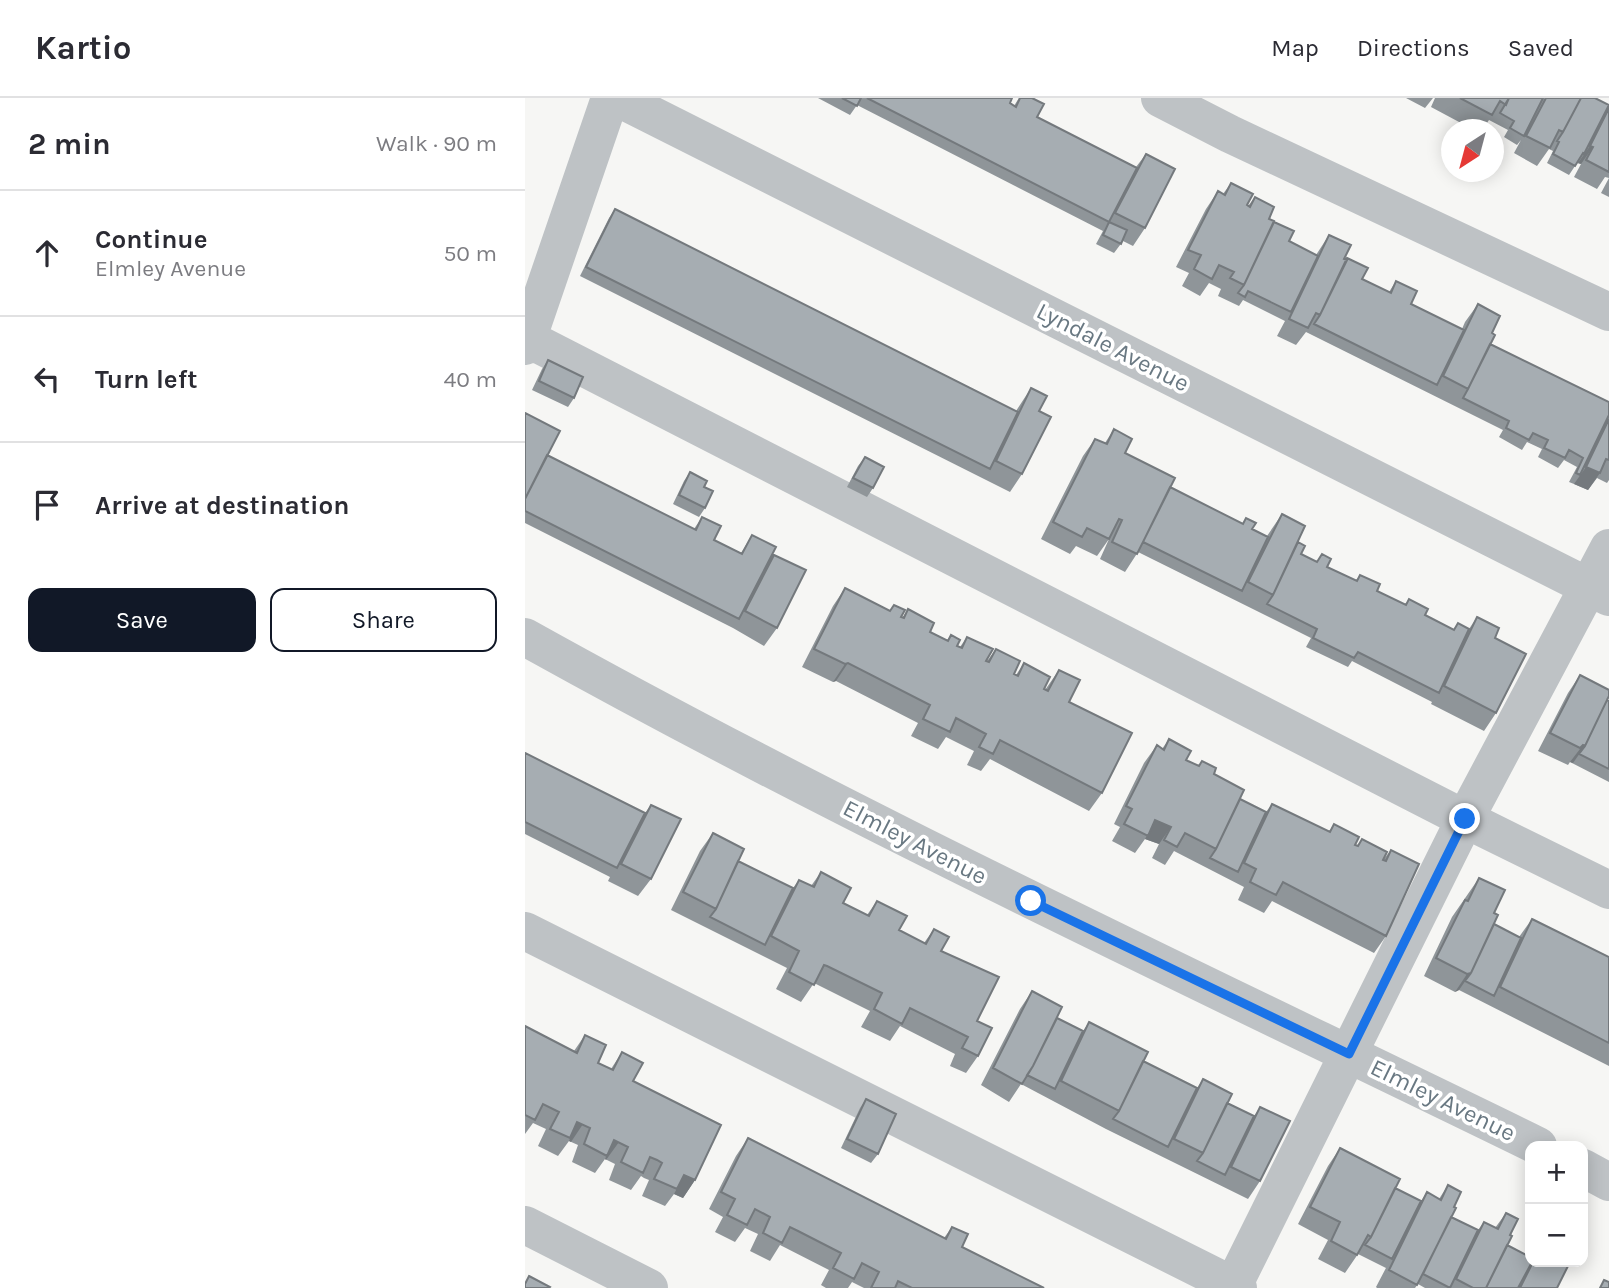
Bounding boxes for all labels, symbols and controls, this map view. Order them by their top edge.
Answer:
text: Kartio [35,29,131,67]
text: Map [1271,34,1319,62]
text: Directions [1357,34,1470,62]
text: Saved [1508,34,1574,62]
north arrow [1441,119,1504,182]
text: 2 min [28,126,111,162]
text: Walk · 90 m [376,130,497,157]
text: Continue [95,224,207,255]
icon: ahead [28,234,66,272]
text: 50 m [443,240,497,267]
text: Elmley Avenue [95,255,246,282]
street label: Lyndale Avenue [1032,297,1194,397]
icon: left [28,360,66,398]
text: Turn left [95,364,197,395]
text: 40 m [444,366,497,393]
icon: arrive [28,486,66,524]
text: Arrive at destination [95,490,349,521]
button: Save [28,588,256,652]
button: Share [270,588,497,652]
street label: Elmley Avenue [838,794,992,890]
route end [1449,803,1480,834]
route start [1015,885,1046,916]
street label: Elmley Avenue [1366,1053,1520,1147]
map controls [1525,1141,1588,1267]
button: + [1525,1141,1588,1204]
button: − [1525,1204,1588,1267]

